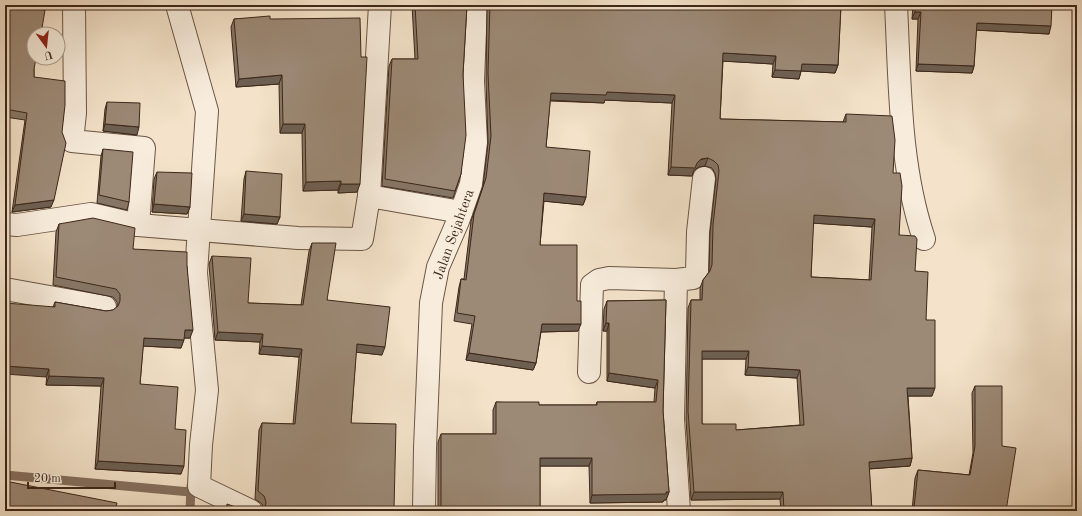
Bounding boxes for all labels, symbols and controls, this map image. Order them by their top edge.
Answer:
north arrow [26,26,66,66]
text: U [42,48,54,61]
street label: Jalan Sejahtera [431,187,477,281]
scale bar [28,464,115,490]
text: 20 m [34,473,61,485]

